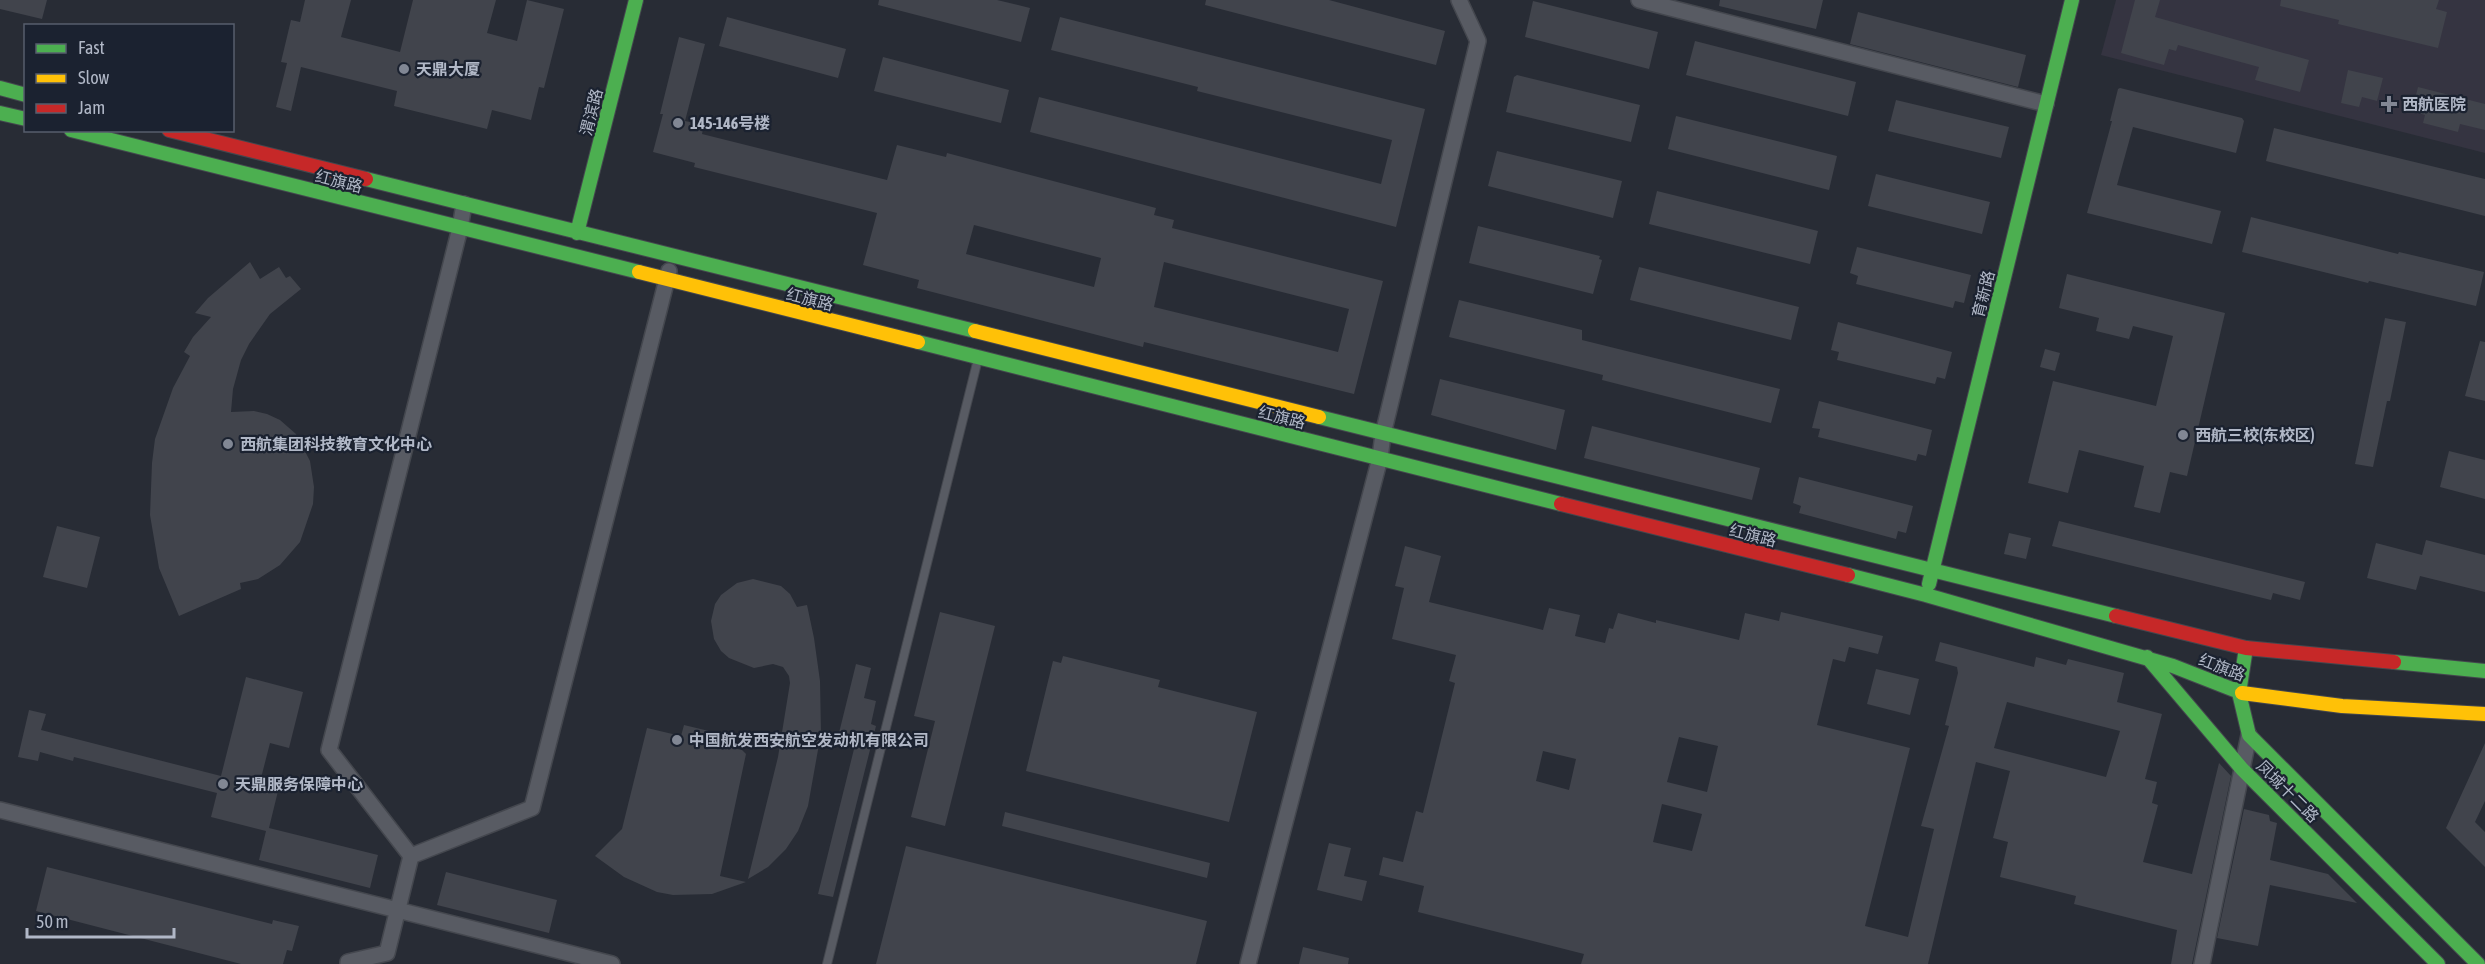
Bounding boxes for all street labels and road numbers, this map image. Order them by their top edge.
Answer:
street label: 渭滨路 [576,87,606,137]
street label: 红旗路 [314,166,364,196]
street label: 育新路 [1968,269,1998,319]
street label: 红旗路 [785,284,835,314]
street label: 红旗路 [1257,402,1307,432]
street label: 红旗路 [1728,520,1778,550]
street label: 红旗路 [2196,650,2248,684]
street label: 凤城十二路 [2253,756,2323,826]

